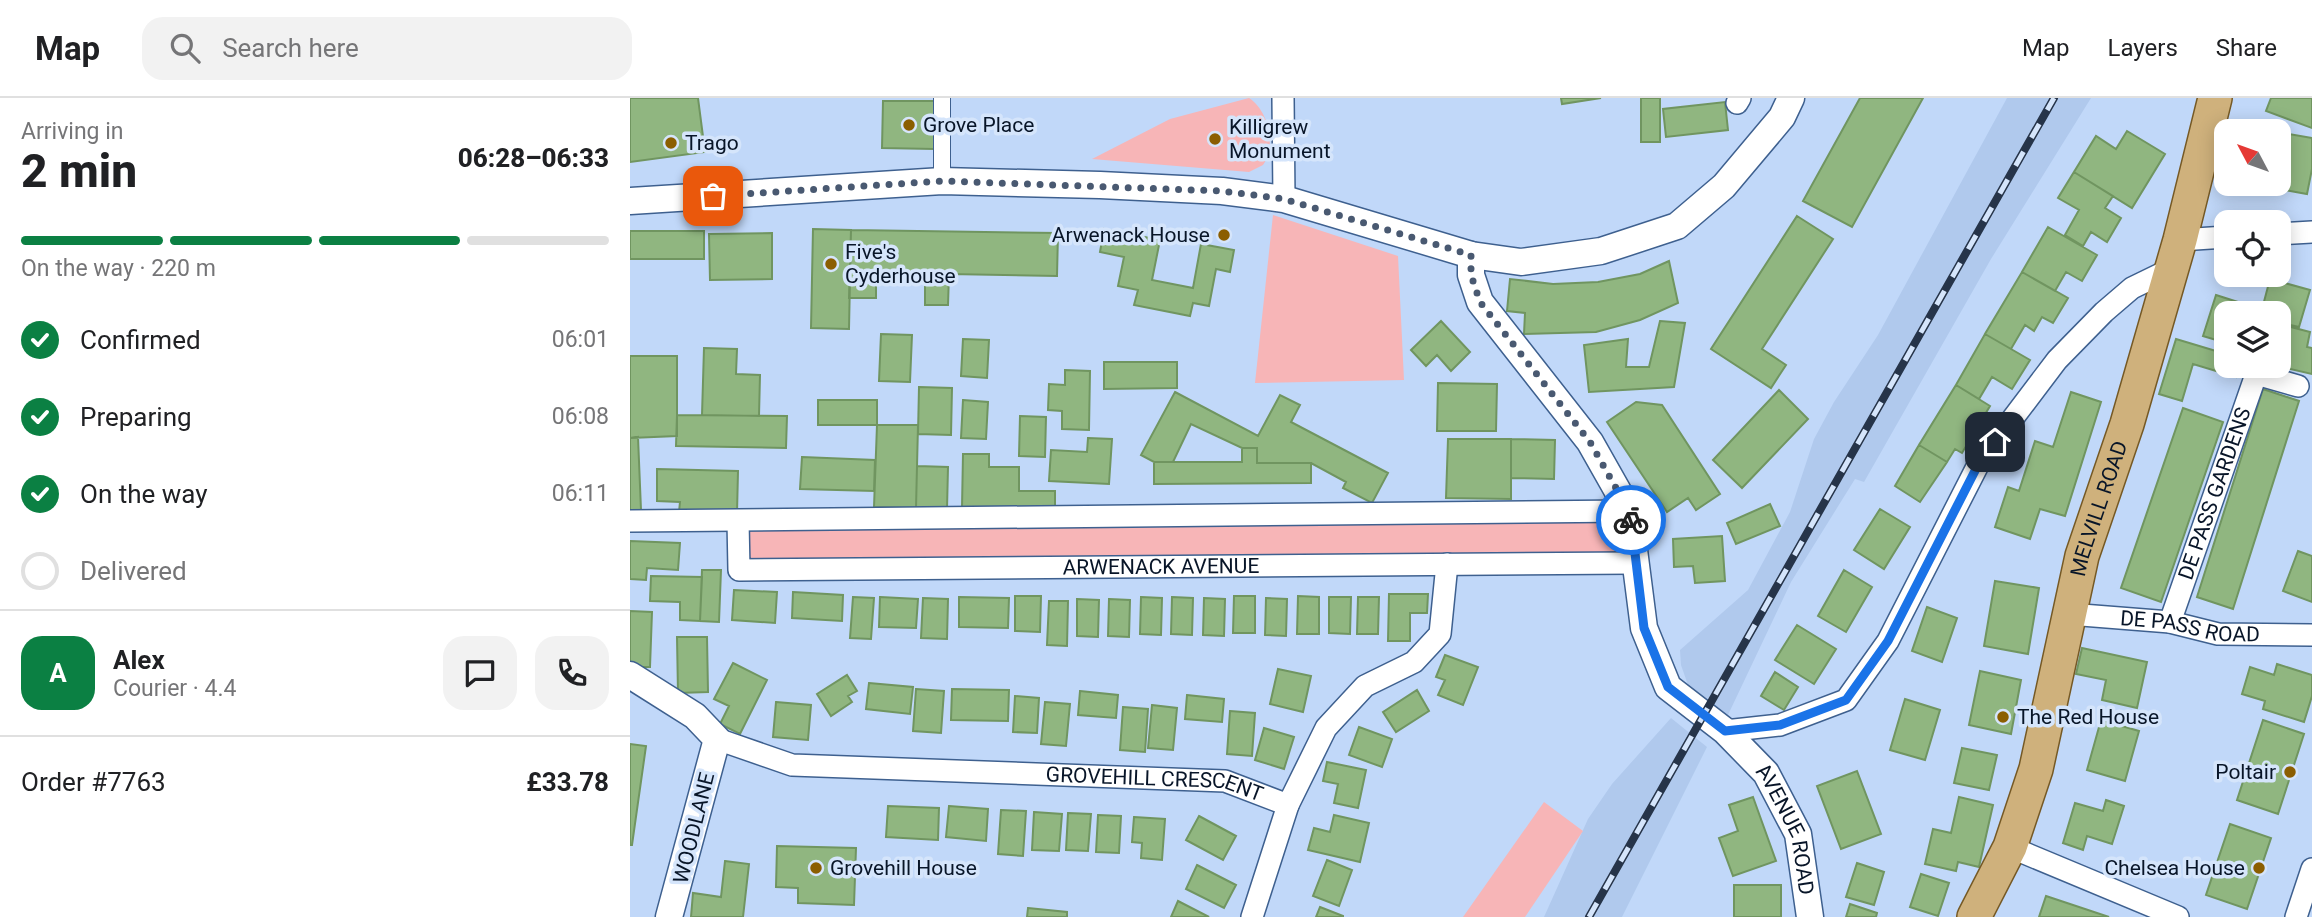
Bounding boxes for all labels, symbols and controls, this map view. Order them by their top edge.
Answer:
search box [142,17,632,80]
text: Map [35,29,100,68]
icon: search [166,29,204,67]
text: Search here [222,33,359,63]
text: Map [2022,34,2070,62]
text: Layers [2108,34,2178,62]
text: Share [2216,34,2277,62]
place label: Grove Place [923,113,1034,137]
place label: Killigrew Monument [1229,115,1331,163]
marker: Grove Place [901,117,917,133]
text: Arriving in [21,118,124,145]
north arrow [2214,119,2291,196]
map controls [2214,119,2291,378]
place label: Trago [685,131,739,155]
marker: Killigrew Monument [1207,131,1223,147]
marker: Trago [663,135,679,151]
text: 06:28–06:33 [458,143,609,173]
text: 2 min [21,144,137,198]
pin [683,166,743,226]
icon: bag [694,177,732,215]
button: locate [2214,210,2291,287]
place label: Arwenack House [1052,223,1210,247]
marker: Arwenack House [1216,227,1232,243]
place label: Five's Cyderhouse [845,240,956,288]
text: On the way · 220 m [21,255,216,282]
marker: Five's Cyderhouse [823,256,839,272]
button: layers [2214,301,2291,378]
icon: check [21,321,59,359]
text: Confirmed [80,325,201,355]
text: 06:01 [552,326,609,353]
icon: check [21,398,59,436]
text: Preparing [80,402,192,432]
text: 06:08 [552,403,609,430]
street label: DE PASS GARDENS [2174,404,2256,583]
pin [1965,412,2025,472]
icon: home [1976,423,2014,461]
street label: MELVILL ROAD [2066,438,2132,579]
icon: check [21,475,59,513]
text: On the way [80,479,208,509]
text: 06:11 [552,480,609,507]
courier [1596,485,1666,555]
icon: bike [1612,501,1650,539]
street label: ARWENACK AVENUE [1063,554,1260,579]
text: Delivered [80,556,187,586]
street label: DE PASS ROAD [2119,606,2260,646]
button: chat [443,636,517,710]
button: phone [535,636,609,710]
text: Alex [113,645,165,675]
text: A [49,658,67,688]
text: Courier · 4.4 [113,675,236,702]
place label: The Red House [2017,705,2159,729]
marker: The Red House [1995,709,2011,725]
street label: AVENUE ROAD [1752,759,1819,896]
place label: Poltair [2215,760,2276,784]
street label: GROVEHILL CRESCENT [1045,762,1267,807]
marker: Poltair [2282,764,2298,780]
text: Order #7763 [21,767,166,797]
text: £33.78 [526,767,609,797]
street label: WOODLANE [669,770,719,886]
place label: Grovehill House [830,856,977,880]
place label: Chelsea House [2104,856,2245,880]
marker: Grovehill House [808,860,824,876]
marker: Chelsea House [2251,860,2267,876]

